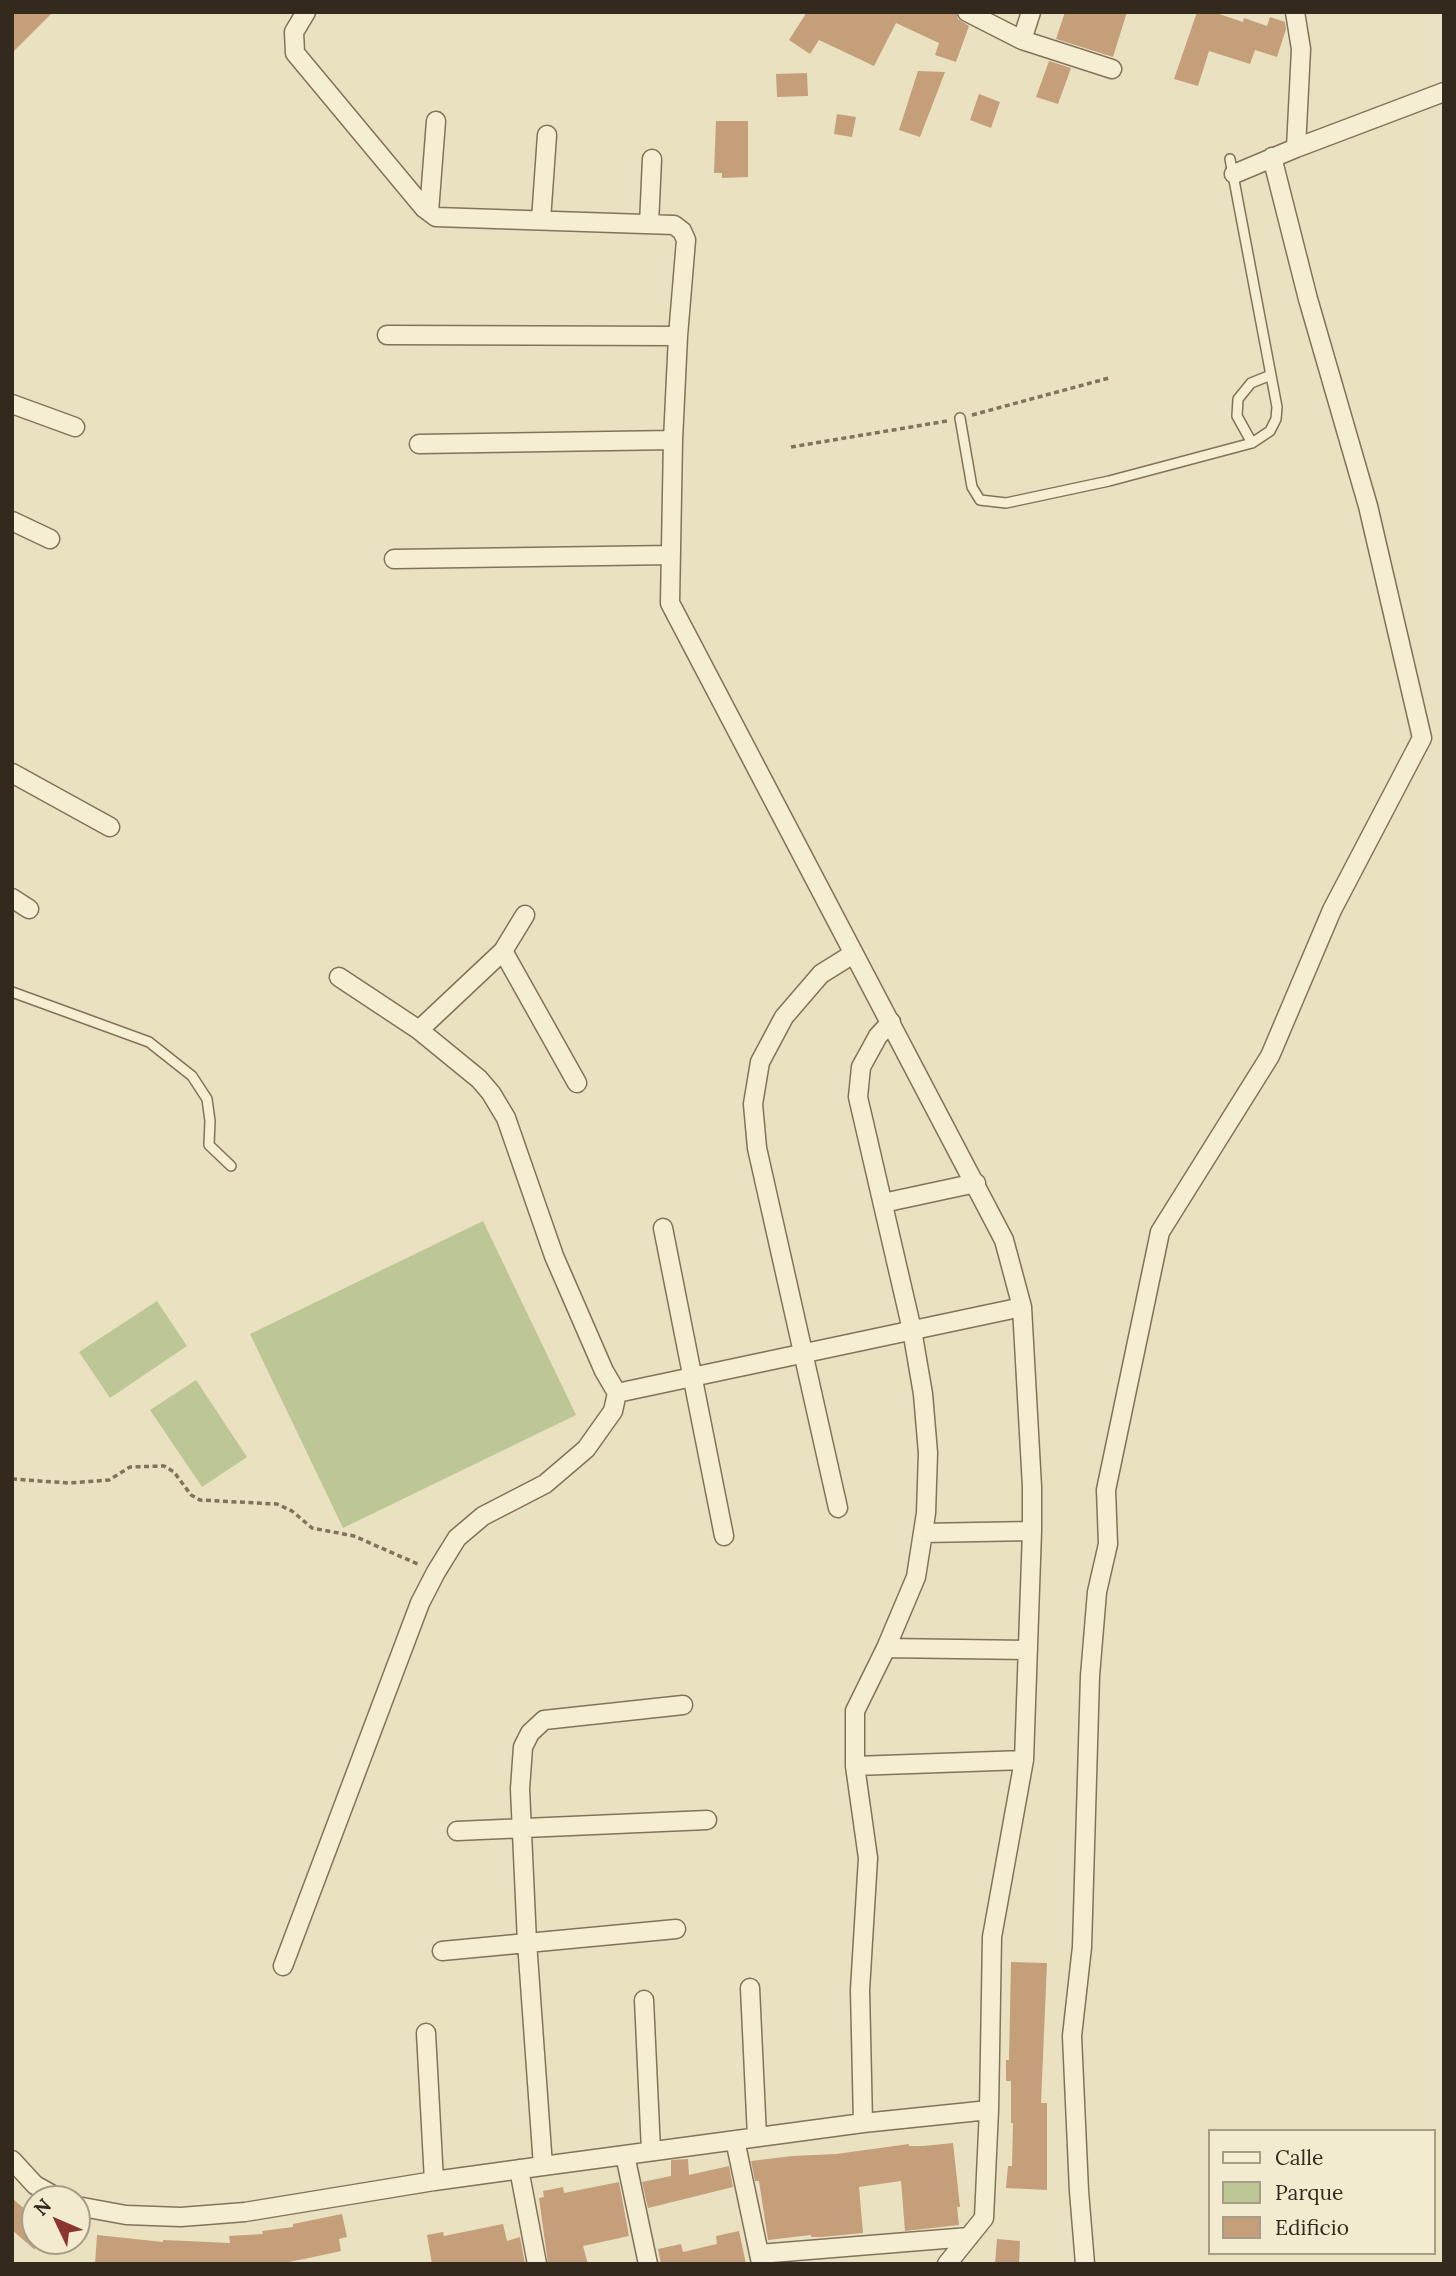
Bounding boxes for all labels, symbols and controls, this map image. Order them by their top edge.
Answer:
legend [1208,2129,1435,2255]
text: Calle [1275,2144,1323,2171]
text: Parque [1275,2179,1343,2206]
north arrow [21,2185,91,2255]
text: N [29,2193,56,2220]
text: Edificio [1275,2214,1349,2241]

